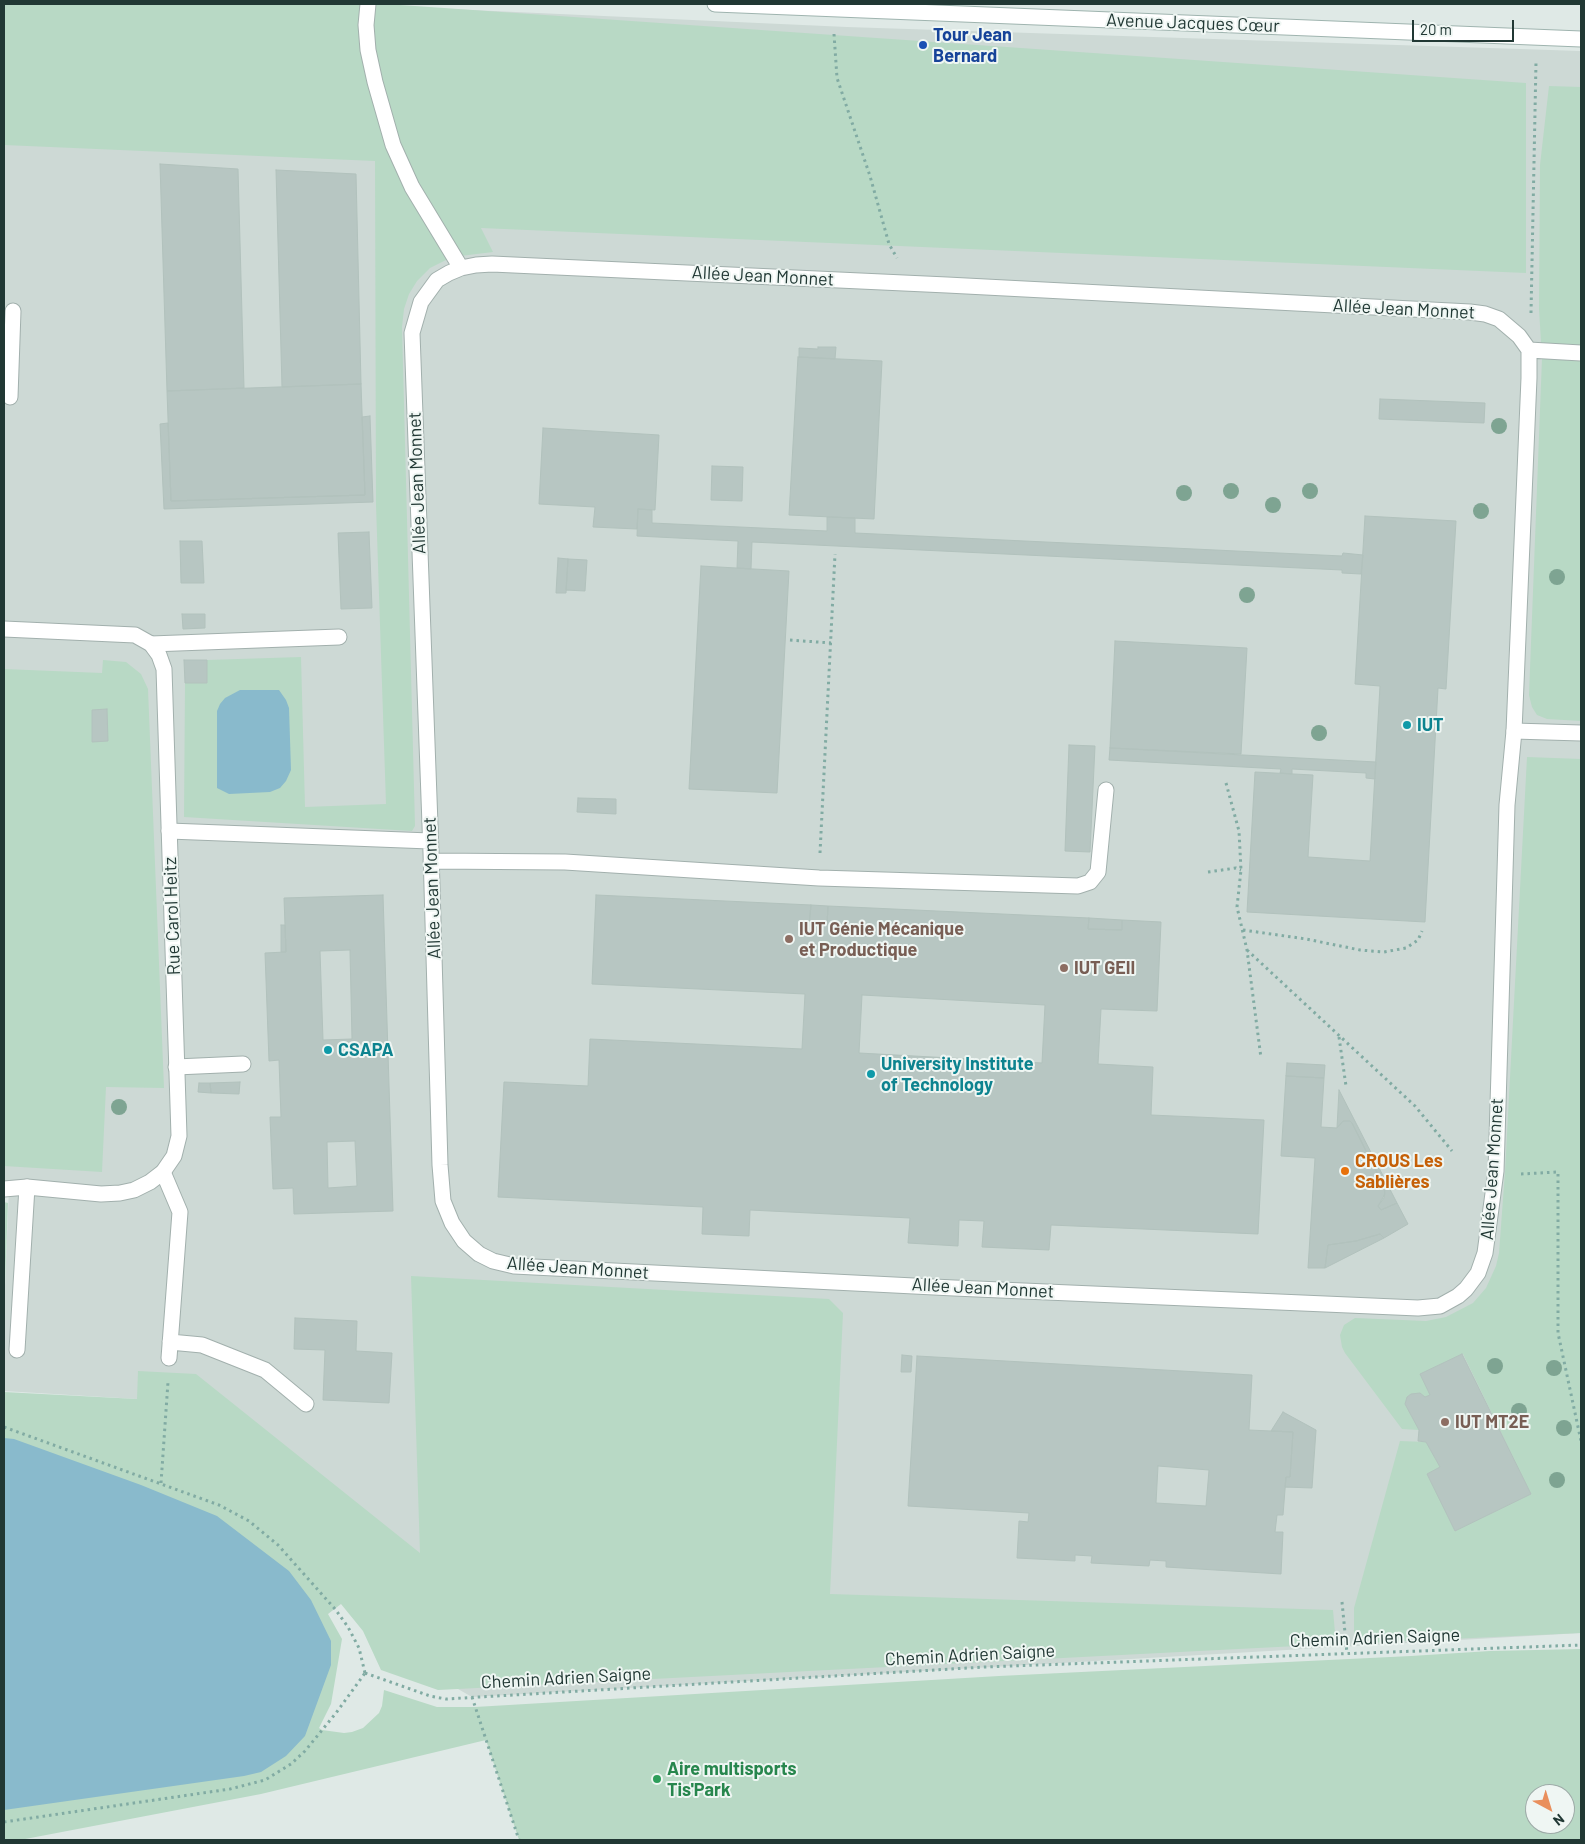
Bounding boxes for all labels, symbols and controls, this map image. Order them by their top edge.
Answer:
street label: Avenue Jacques Cœur [1106,9,1280,37]
scale bar [1415,10,1518,42]
text: 20 m [1420,20,1452,38]
place label: Tour Jean Bernard [933,24,1012,66]
marker: Tour Jean Bernard [917,39,929,51]
street label: Allée Jean Monnet [691,261,835,291]
street label: Allée Jean Monnet [1332,294,1476,324]
street label: Allée Jean Monnet [404,411,430,555]
place label: IUT [1417,714,1444,736]
marker: IUT [1401,719,1413,731]
street label: Allée Jean Monnet [419,816,445,960]
street label: Rue Carol Heitz [159,856,185,976]
place label: IUT Génie Mécanique et Productique [799,918,964,961]
marker: IUT Génie Mécanique et Productique [783,933,795,945]
place label: IUT GEII [1074,957,1135,979]
marker: IUT GEII [1058,962,1070,974]
place label: CSAPA [338,1039,394,1061]
marker: CSAPA [322,1044,334,1056]
place label: University Institute of Technology [881,1053,1033,1096]
marker: University Institute of Technology [865,1068,877,1080]
street label: Allée Jean Monnet [1476,1097,1508,1241]
place label: CROUS Les Sablières [1355,1150,1443,1192]
marker: CROUS Les Sablières [1339,1165,1351,1177]
street label: Allée Jean Monnet [506,1252,650,1284]
street label: Allée Jean Monnet [911,1273,1055,1303]
place label: IUT MT2E [1455,1411,1529,1433]
marker: IUT MT2E [1439,1416,1451,1428]
street label: Chemin Adrien Saigne [1289,1624,1461,1652]
street label: Chemin Adrien Saigne [884,1640,1056,1670]
street label: Chemin Adrien Saigne [480,1663,652,1693]
place label: Aire multisports Tis'Park [667,1758,797,1800]
marker: Aire multisports Tis'Park [651,1773,663,1785]
north arrow [1525,1784,1575,1834]
text: N [1550,1811,1568,1830]

